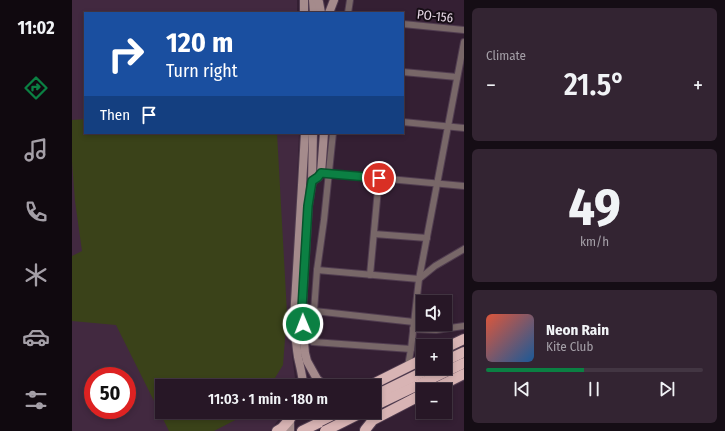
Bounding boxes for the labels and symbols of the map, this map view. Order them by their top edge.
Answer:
street label: PO-156 [416,7,454,25]
pin [362,161,396,195]
position arrow [282,303,324,345]
speed limit sign: 50 [84,367,136,419]

